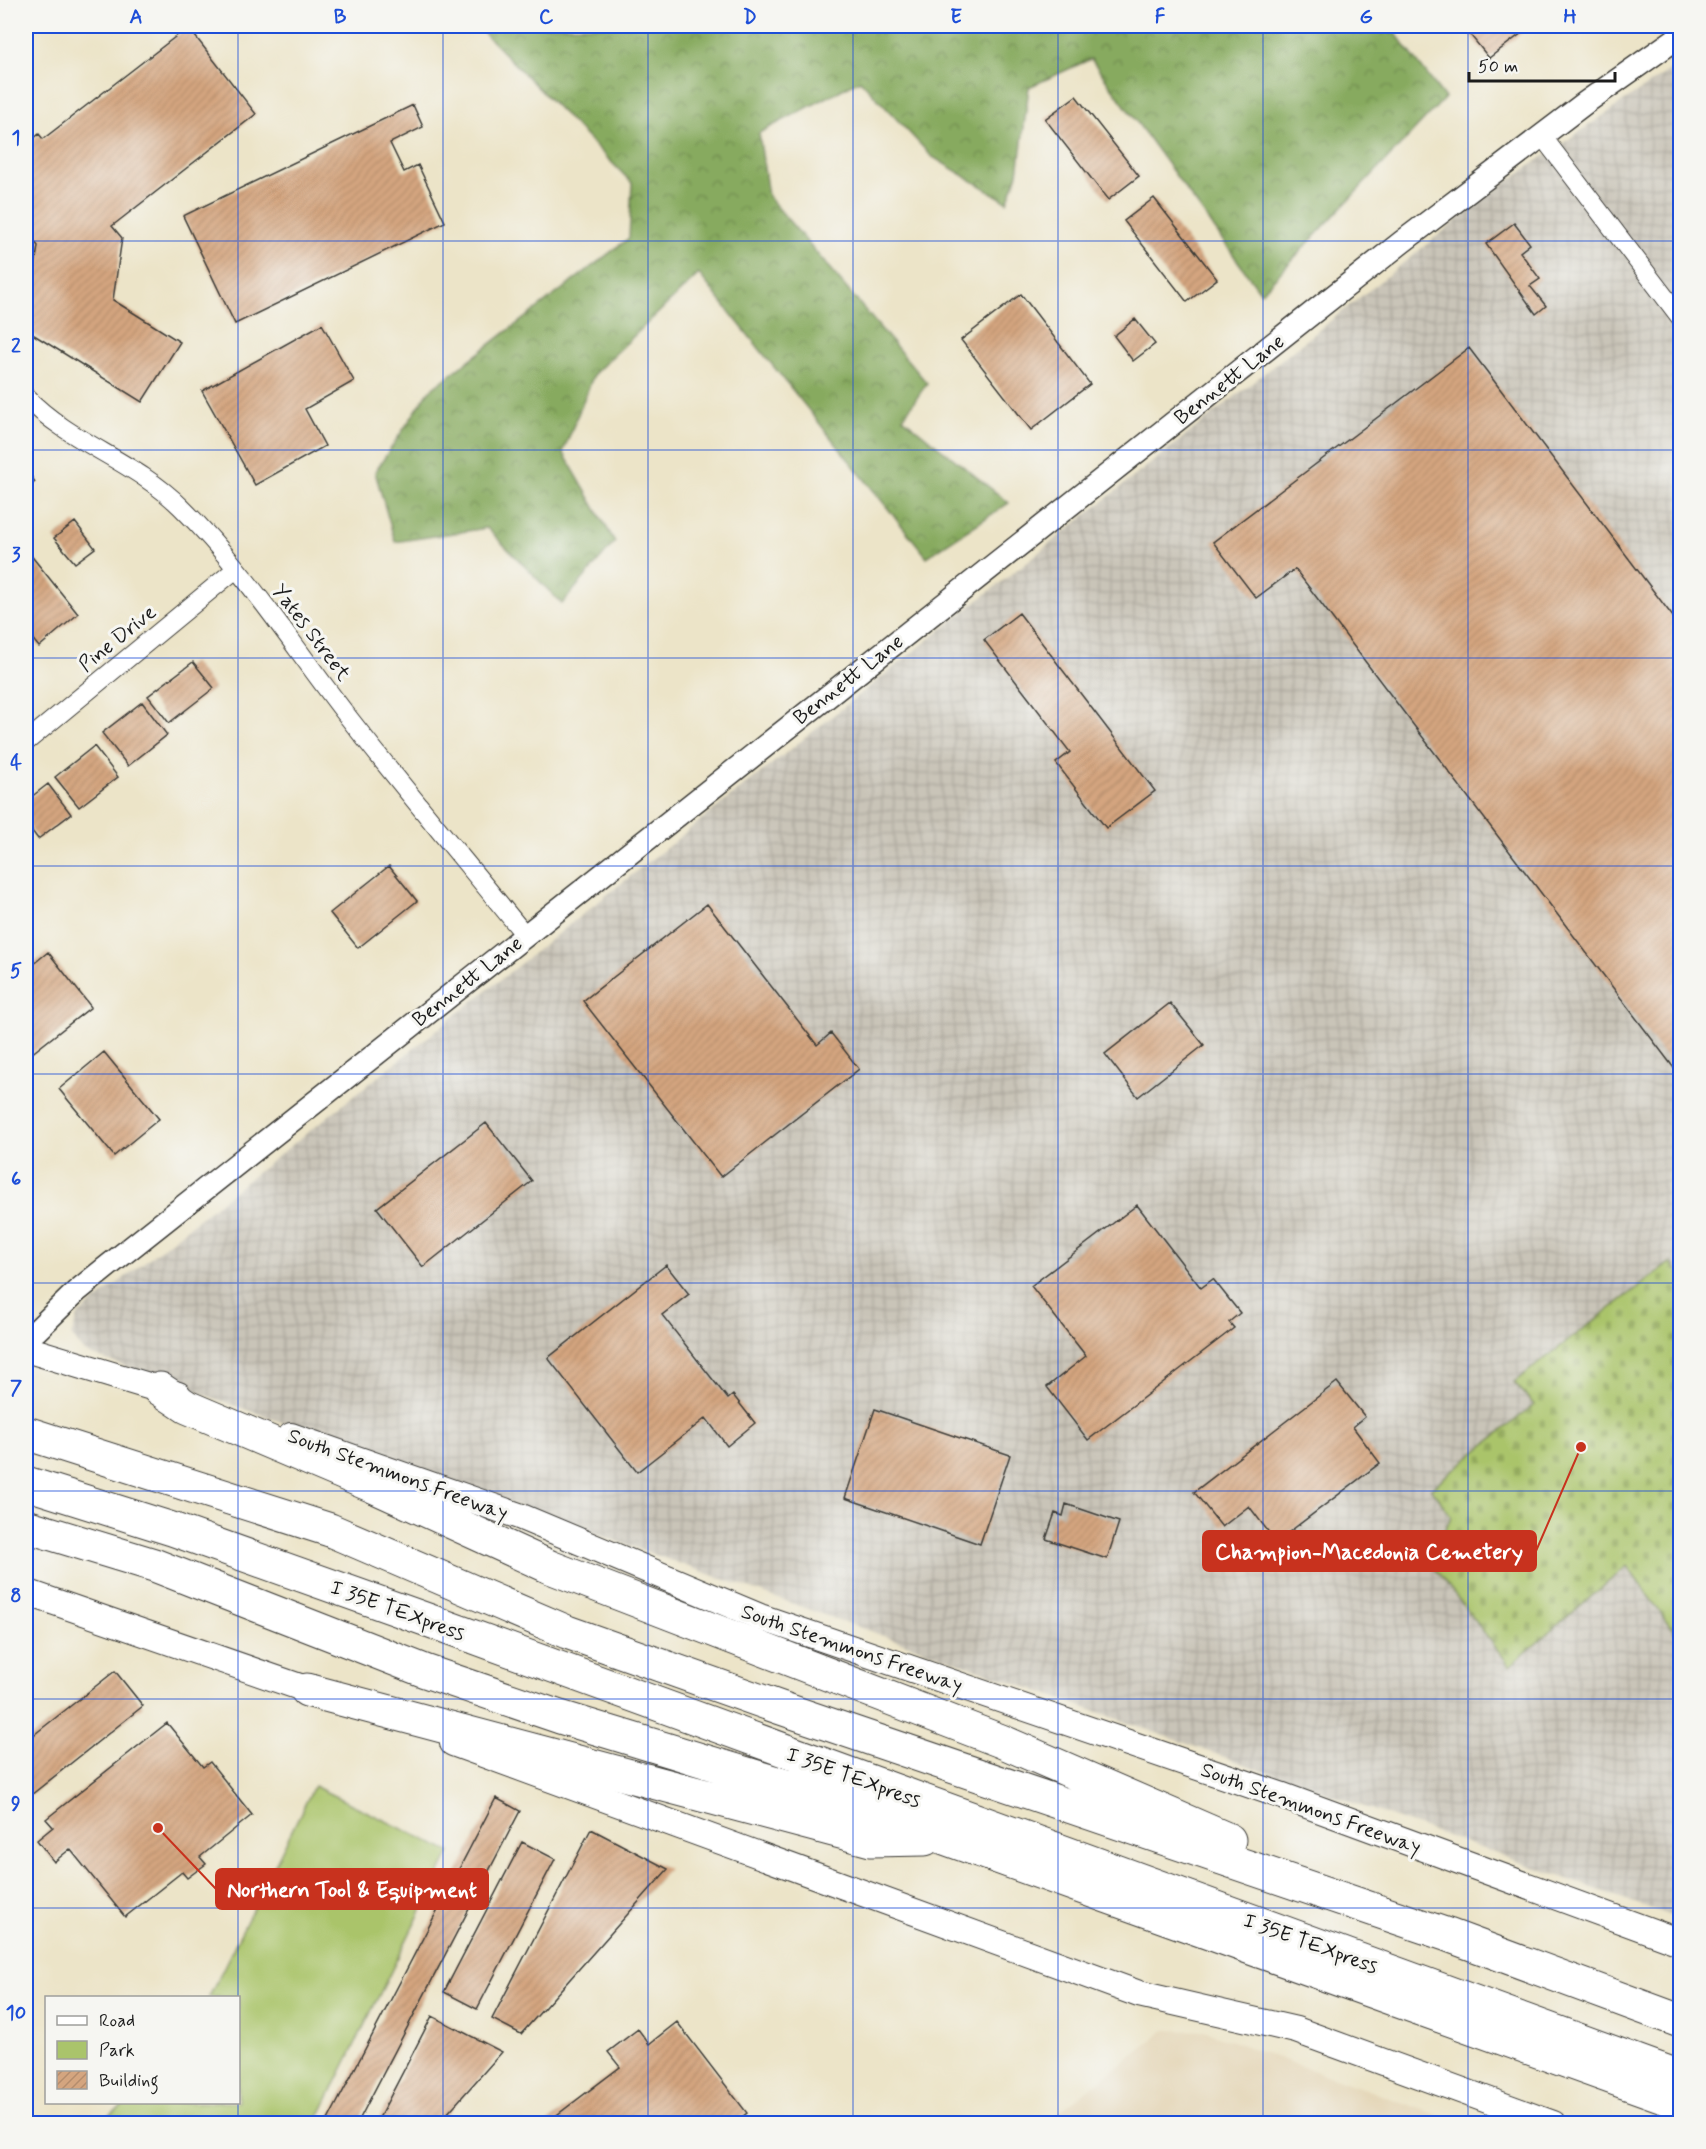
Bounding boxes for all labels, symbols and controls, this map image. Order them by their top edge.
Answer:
text: A [129,4,143,31]
text: B [334,4,347,31]
text: C [539,4,554,31]
text: D [743,4,757,31]
text: E [950,4,962,31]
text: F [1155,4,1166,31]
text: G [1359,4,1373,31]
text: H [1563,4,1577,31]
scale bar [1469,45,1614,83]
text: 50 m [1478,55,1518,79]
text: 1 [12,125,20,152]
street label: Bennett Lane [1169,328,1291,432]
text: 2 [11,333,21,360]
text: 3 [11,542,21,569]
street label: Yates Street [265,578,357,687]
street label: Pine Drive [73,599,162,679]
street label: Bennett Lane [788,628,910,732]
text: 4 [10,750,22,777]
street label: Bennett Lane [407,930,529,1034]
text: 5 [10,958,22,985]
text: 6 [11,1166,21,1193]
text: 7 [10,1375,22,1402]
street label: South Stemmons Freeway [284,1422,512,1528]
callout: Champion-Macedonia Cemetery [1203,1531,1536,1571]
text: Champion-Macedonia Cemetery [1215,1539,1523,1567]
street label: I 35E TEXpress [327,1574,469,1648]
text: 8 [10,1583,22,1610]
street label: South Stemmons Freeway [737,1598,966,1700]
street label: I 35E TEXpress [783,1741,925,1815]
street label: South Stemmons Freeway [1197,1756,1425,1862]
text: 9 [11,1791,21,1818]
callout: Northern Tool & Equipment [216,1869,488,1909]
text: Northern Tool & Equipment [227,1877,477,1905]
street label: I 35E TEXpress [1240,1907,1382,1981]
legend [45,1996,240,2104]
text: 10 [6,2000,26,2027]
text: Road [99,2009,135,2033]
text: Park [99,2039,135,2063]
text: Building [99,2069,159,2095]

